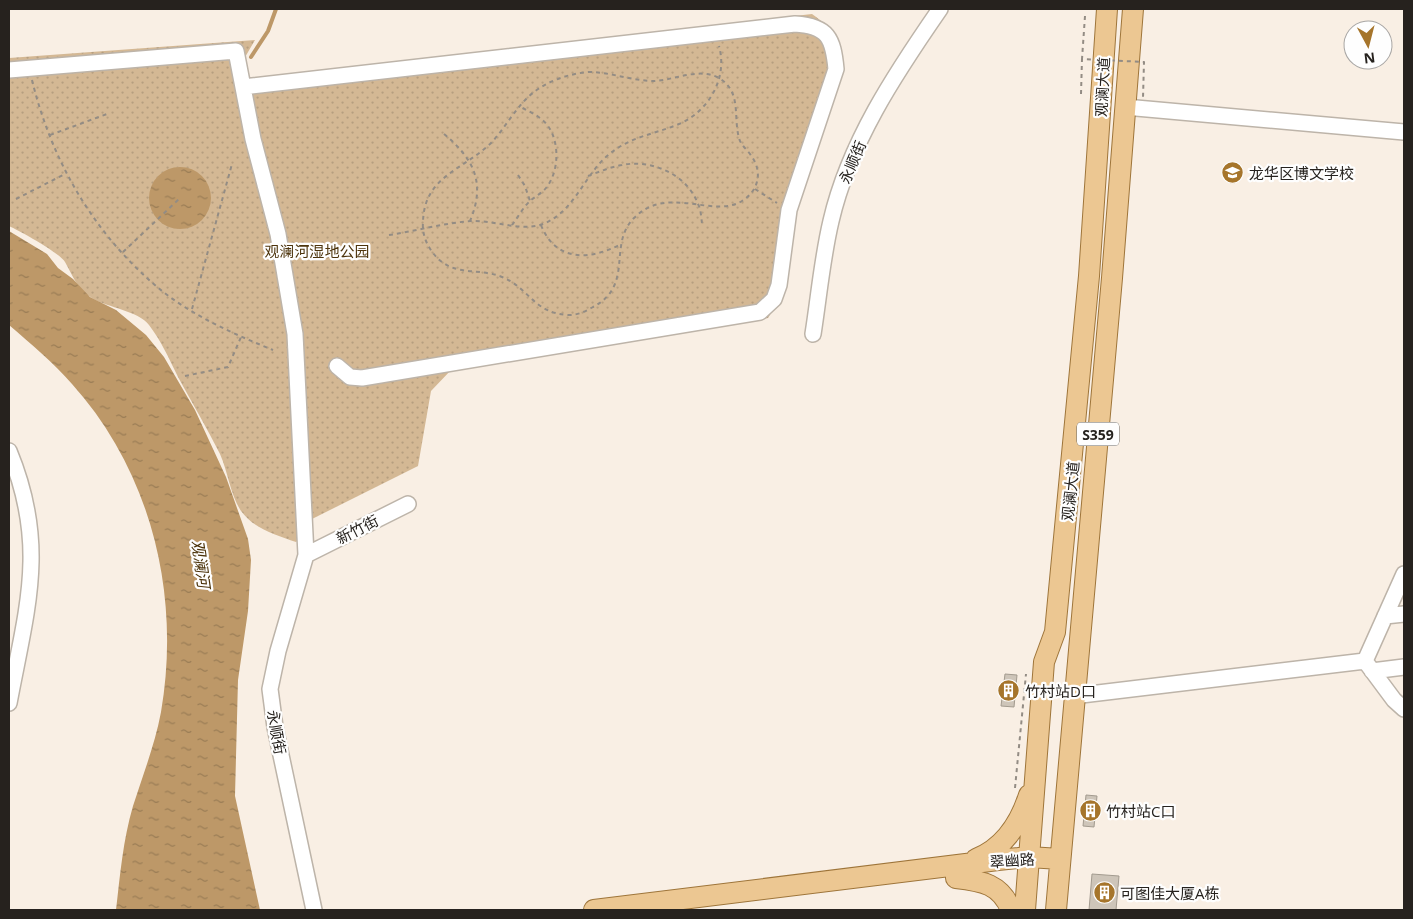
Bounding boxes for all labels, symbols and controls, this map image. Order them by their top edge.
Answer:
north arrow [1343,20,1393,70]
text: N [1363,48,1376,69]
street label: 观澜大道 [1090,57,1114,117]
street label: 永顺街 [834,137,870,187]
school or university icon: 龙华区博文学校 [1221,161,1245,185]
place label: 龙华区博文学校 [1249,163,1354,183]
park label: 观澜河湿地公园 [264,241,370,261]
road number: S359 [1077,422,1119,446]
street label: 观澜大道 [1057,460,1083,522]
street label: 新竹街 [332,510,382,548]
water label: 观澜河 [187,539,216,592]
building icon: 竹村站D口 [997,679,1021,703]
place label: 竹村站D口 [1025,681,1096,701]
street label: 永顺街 [263,708,291,756]
building icon: 竹村站C口 [1078,799,1102,823]
place label: 竹村站C口 [1106,801,1175,821]
street label: 翠幽路 [989,848,1035,872]
building icon: 可图佳大厦A栋 [1092,881,1116,905]
place label: 可图佳大厦A栋 [1120,883,1220,903]

